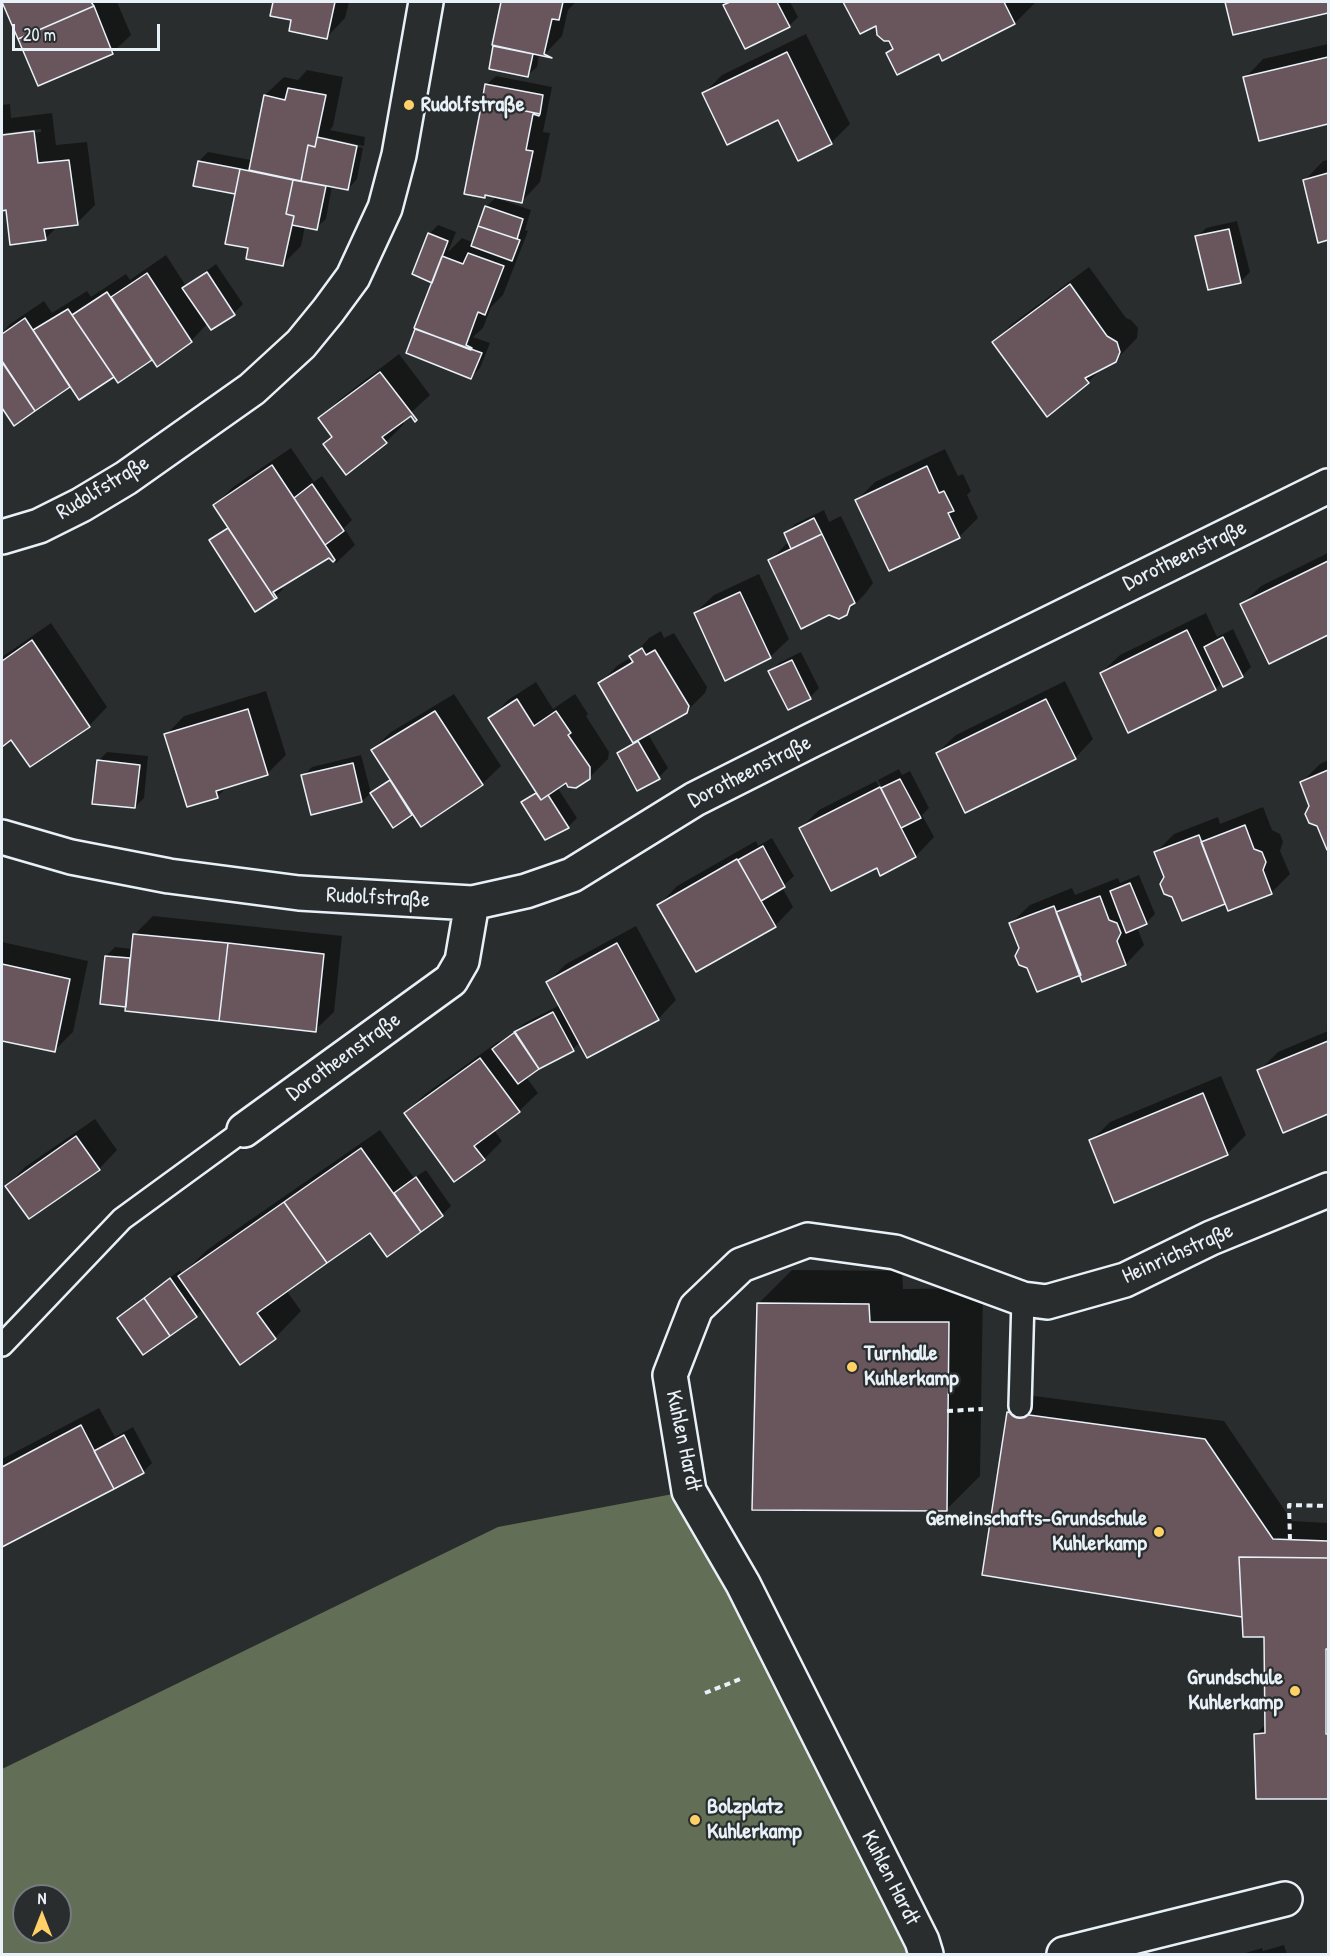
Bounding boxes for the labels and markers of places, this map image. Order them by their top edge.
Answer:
place label: Rudolfstraße [421,92,525,118]
marker: Rudolfstraße [402,98,416,112]
place label: Turnhalle Kuhlerkamp [864,1341,959,1392]
marker: Turnhalle Kuhlerkamp [845,1360,859,1374]
place label: Gemeinschafts-Grundschule Kuhlerkamp [925,1506,1147,1558]
marker: Gemeinschafts-Grundschule Kuhlerkamp [1152,1525,1166,1539]
place label: Grundschule Kuhlerkamp [1187,1665,1283,1717]
marker: Grundschule Kuhlerkamp [1288,1684,1302,1698]
place label: Bolzplatz Kuhlerkamp [707,1794,802,1846]
marker: Bolzplatz Kuhlerkamp [688,1813,702,1827]

